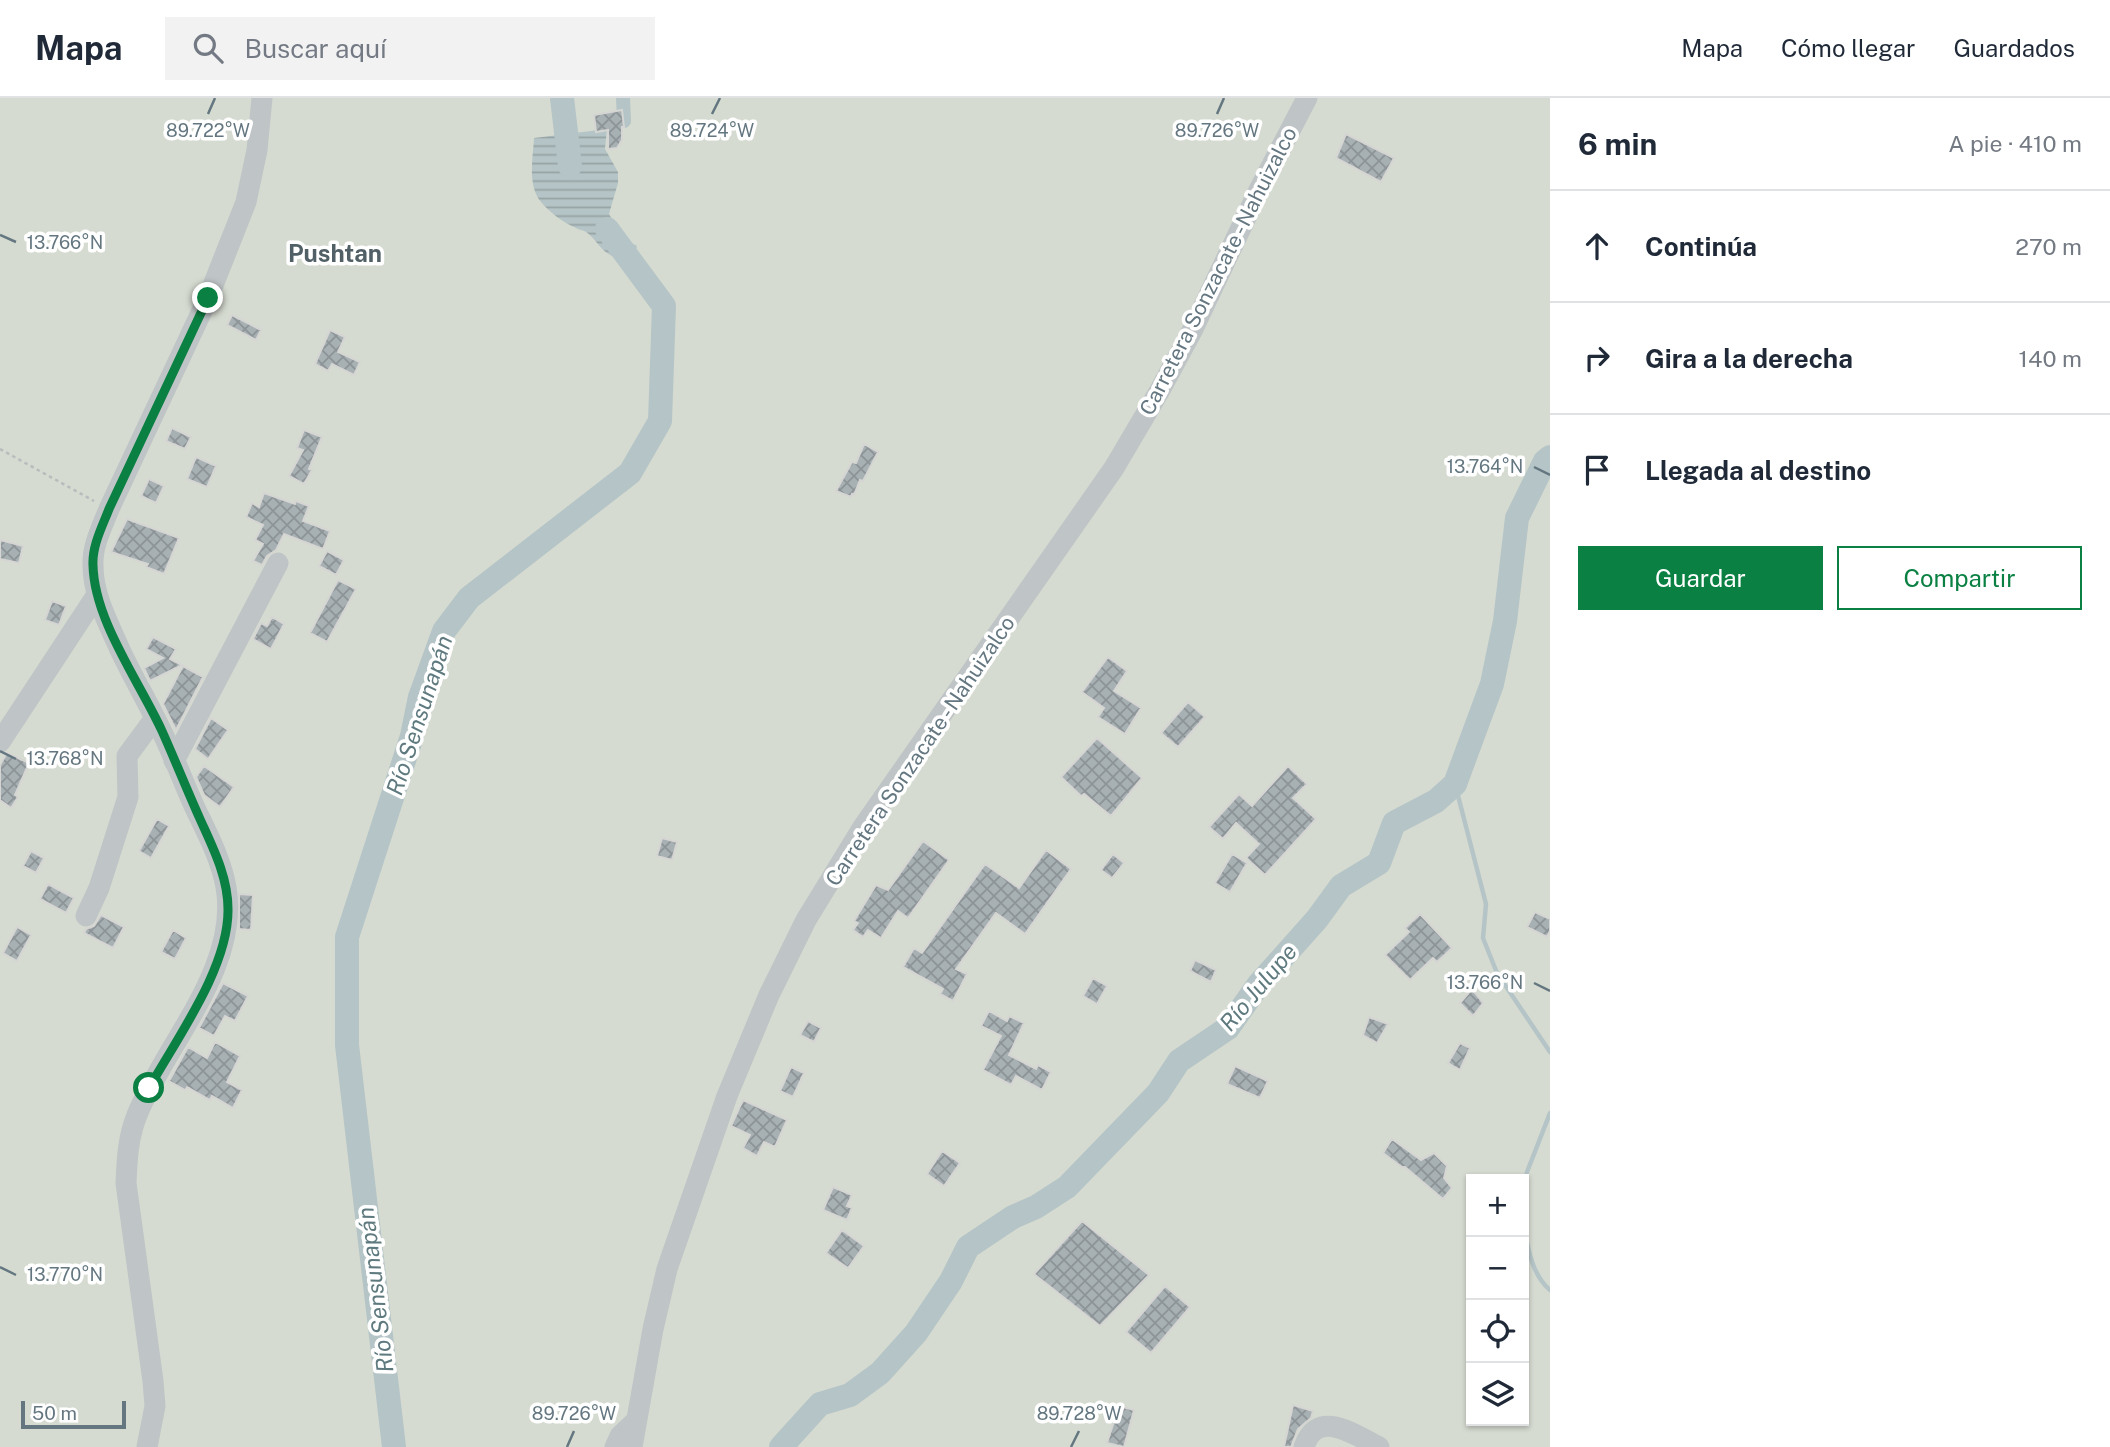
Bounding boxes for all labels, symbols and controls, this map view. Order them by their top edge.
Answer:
search box [165,17,655,80]
text: Mapa [35,29,123,67]
icon: search [189,29,227,67]
text: Buscar aquí [245,33,386,64]
text: Mapa [1681,34,1743,62]
text: Cómo llegar [1781,34,1915,62]
text: Guardados [1953,34,2075,62]
text: 89.722°W [166,120,250,141]
text: 89.724°W [670,120,754,141]
text: 89.726°W [1175,120,1259,141]
street label: Carretera Sonzacate - Nahuizalco [1134,123,1302,419]
text: 6 min [1578,126,1657,162]
text: A pie · 410 m [1948,130,2082,157]
icon: ahead [1578,227,1616,265]
text: Continúa [1645,231,1757,262]
text: 13.766°N [27,232,103,253]
text: 270 m [2015,233,2082,260]
district label: Pushtan [288,239,382,267]
route end [192,282,223,313]
icon: right [1578,339,1616,377]
text: Gira a la derecha [1645,343,1853,374]
text: 140 m [2019,345,2082,372]
icon: arrive [1578,451,1616,489]
text: Llegada al destino [1645,455,1871,486]
text: 13.764°N [1447,456,1523,477]
button: Guardar [1578,546,1823,610]
button: Compartir [1837,546,2082,610]
street label: Carretera Sonzacate - Nahuizalco [820,611,1020,891]
water label: Río Sensunapán [380,632,458,798]
text: 13.768°N [27,748,103,769]
water label: Río Julupe [1214,938,1302,1036]
text: 13.766°N [1447,972,1523,993]
route start [133,1072,164,1103]
map controls [1466,1174,1529,1426]
button: + [1466,1174,1529,1237]
water label: Río Sensunapán [351,1206,399,1374]
button: − [1466,1237,1529,1300]
text: 13.770°N [27,1264,103,1285]
button: locate [1466,1300,1529,1363]
button: layers [1466,1363,1529,1426]
scale bar [21,1398,126,1430]
text: 50 m [32,1402,77,1424]
text: 89.726°W [532,1403,616,1424]
text: 89.728°W [1037,1403,1121,1424]

